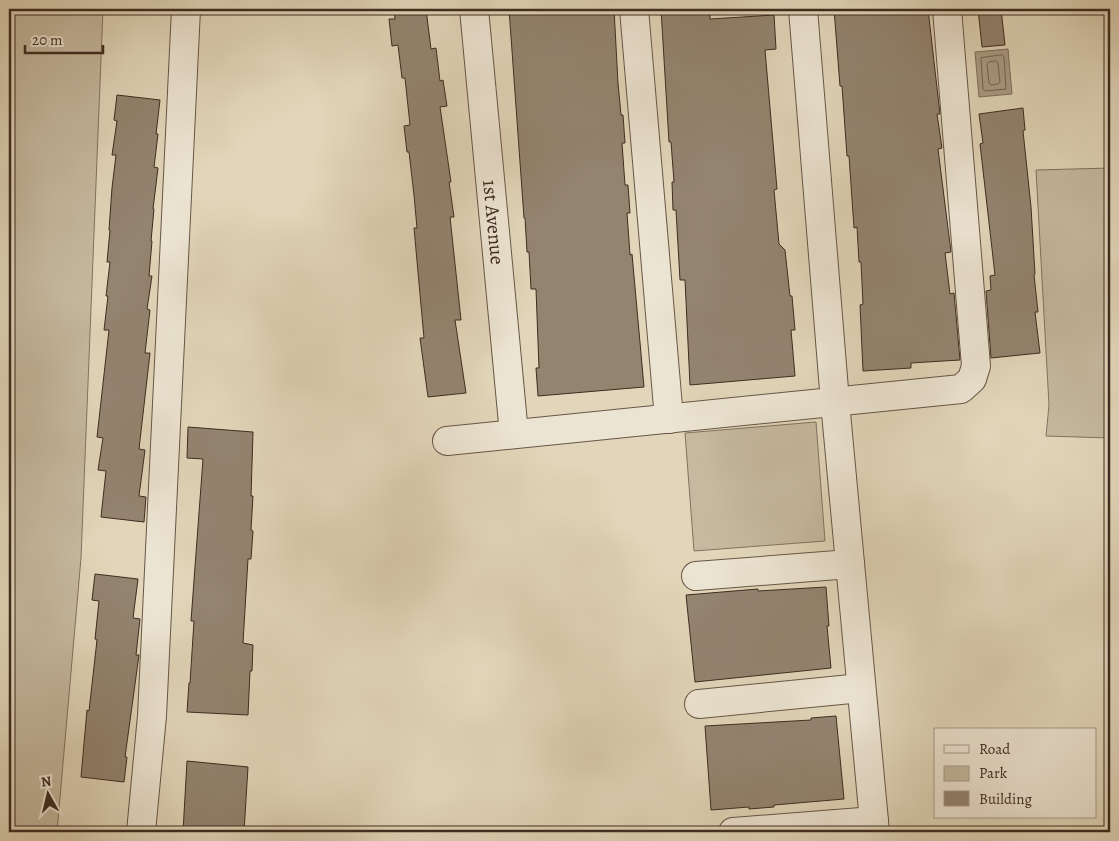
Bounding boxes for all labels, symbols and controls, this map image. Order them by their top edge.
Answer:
scale bar [25,22,102,54]
text: 20 m [32,30,63,50]
street label: 1st Avenue [477,178,511,266]
legend [934,728,1096,818]
text: Road [979,739,1011,759]
text: Park [979,763,1008,783]
north arrow [22,768,72,818]
text: N [40,772,53,792]
text: Building [979,789,1032,809]

